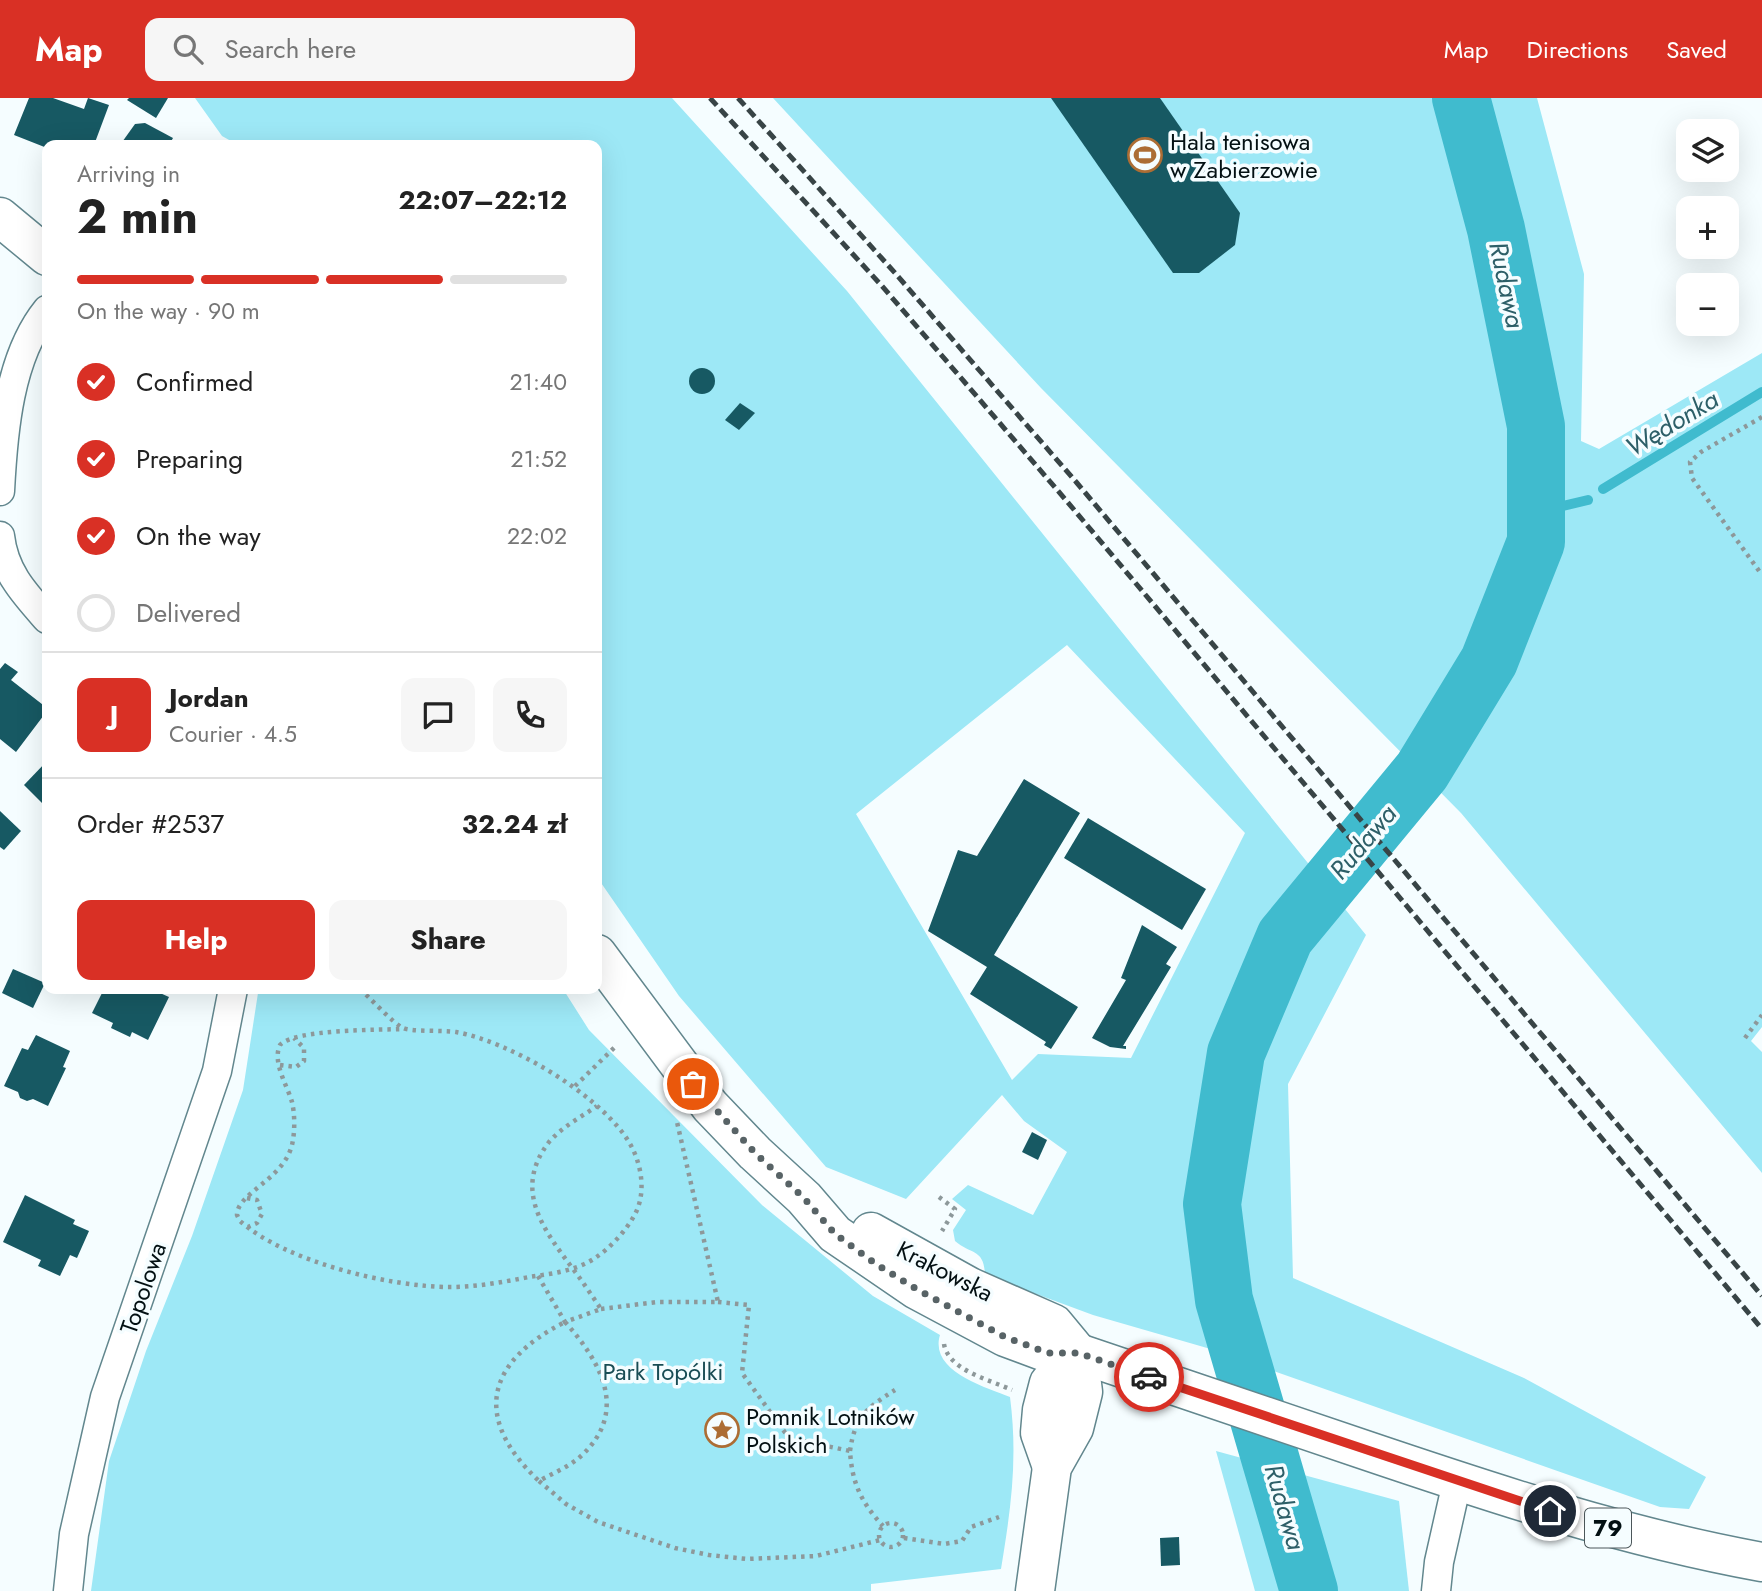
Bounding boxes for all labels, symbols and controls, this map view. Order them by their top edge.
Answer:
search box [145,18,635,81]
text: Map [35,26,103,73]
icon: search [169,30,207,68]
text: Search here [225,30,356,68]
text: Map [1444,32,1489,67]
text: Directions [1527,32,1628,67]
text: Saved [1666,32,1727,67]
map controls [1676,119,1739,336]
button: layers [1676,119,1739,182]
place label: Hala tenisowa w Zabierzowie [1170,124,1318,187]
sports icon: Hala tenisowa w Zabierzowie [1126,136,1164,174]
text: Arriving in [77,157,180,191]
text: 22:07–22:12 [398,181,567,219]
text: 2 min [77,184,198,250]
button: + [1676,196,1739,259]
water label: Rudawa [1479,238,1535,332]
button: − [1676,273,1739,336]
text: On the way · 90 m [77,294,260,328]
icon: check [77,363,115,401]
text: Confirmed [136,363,253,401]
text: 21:40 [509,365,567,399]
water label: Wędonka [1618,380,1726,466]
icon: check [77,440,115,478]
text: Preparing [136,440,243,478]
text: 21:52 [511,442,567,476]
icon: check [77,517,115,555]
text: On the way [136,517,261,555]
text: 22:02 [507,519,567,553]
text: Delivered [136,594,241,632]
button: chat [401,678,475,752]
button: phone [493,678,567,752]
text: Jordan [169,679,249,717]
text: J [110,696,118,734]
text: Courier · 4.5 [169,717,297,751]
water label: Rudawa [1320,796,1406,888]
text: Order #2537 [77,805,224,843]
text: 32.24 zł [462,805,567,843]
button: Help [77,900,315,980]
button: Share [329,900,567,980]
pin [663,1054,723,1114]
icon: bag [674,1065,712,1103]
street label: Krakowska [891,1232,999,1310]
street label: Topolowa [111,1237,175,1339]
courier [1114,1342,1184,1412]
park label: Park Topólki [603,1354,723,1389]
icon: car [1130,1358,1168,1396]
place label: Pomnik Lotników Polskich [746,1399,915,1462]
place icon: Pomnik Lotników Polskich [703,1411,741,1449]
water label: Rudawa [1255,1460,1315,1555]
pin [1520,1481,1580,1541]
icon: home [1531,1492,1569,1530]
road number: 79 [1585,1508,1631,1548]

